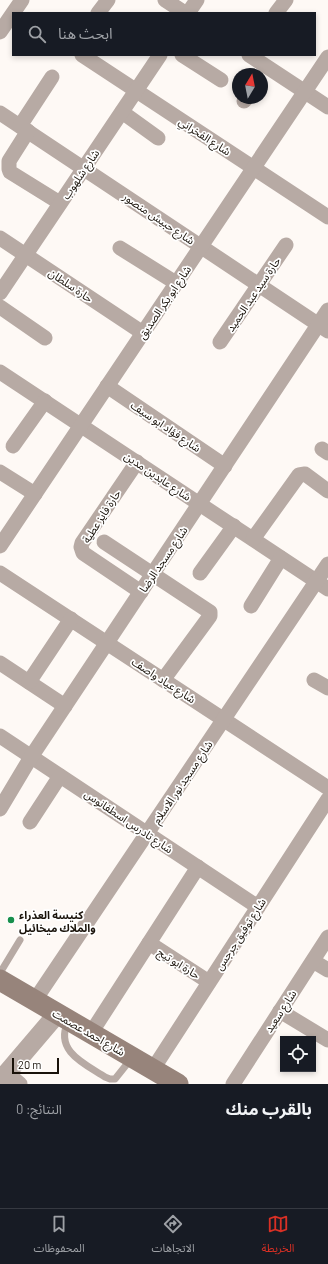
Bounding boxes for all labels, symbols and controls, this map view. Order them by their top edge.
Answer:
search box [12,12,316,56]
icon: search [26,23,48,45]
text: ابحث هنا [58,24,113,42]
north arrow [232,68,268,104]
street label: شارع الفخراني [175,114,234,161]
street label: شارع شلهوب [59,146,103,202]
street label: شارع حبيش منصور [119,189,198,249]
street label: حارة سيد عبد الحميد [223,254,284,334]
street label: شارع ابو بكر الصديق [135,263,195,342]
street label: حارة سلطان [46,266,96,306]
street label: شارع فؤاد ابو سيف [127,398,204,456]
street label: شارع عابدين مدين [121,449,194,505]
street label: حارة فايز عطية [79,487,124,546]
street label: شارع مسجد الرضا [136,523,192,595]
street label: شارع عياد واصف [129,655,199,707]
street label: شارع مسجد نور الاسلام [149,738,217,827]
street label: شارع تادرس اسطفانوس [81,787,176,857]
street label: شارع توفيق جرجس [212,895,270,973]
place label: كنيسة العذراء والملاك ميخائيل [19,908,96,935]
marker: كنيسة العذراء والملاك ميخائيل [6,915,16,925]
street label: حارة ابو تيج [154,945,203,983]
street label: شارع سعيد [261,987,300,1036]
street label: شارع احمد عصمت [49,1006,128,1060]
map controls [280,1036,316,1072]
button: locate [280,1036,316,1072]
scale bar [12,1056,59,1075]
text: 20 m [18,1058,41,1071]
text: بالقرب منك [226,1098,312,1118]
text: النتائج: 0 [16,1101,62,1117]
tab: المحفوظات [34,1213,85,1260]
tab: الاتجاهات [152,1213,195,1260]
tab: الخريطة [262,1213,295,1260]

